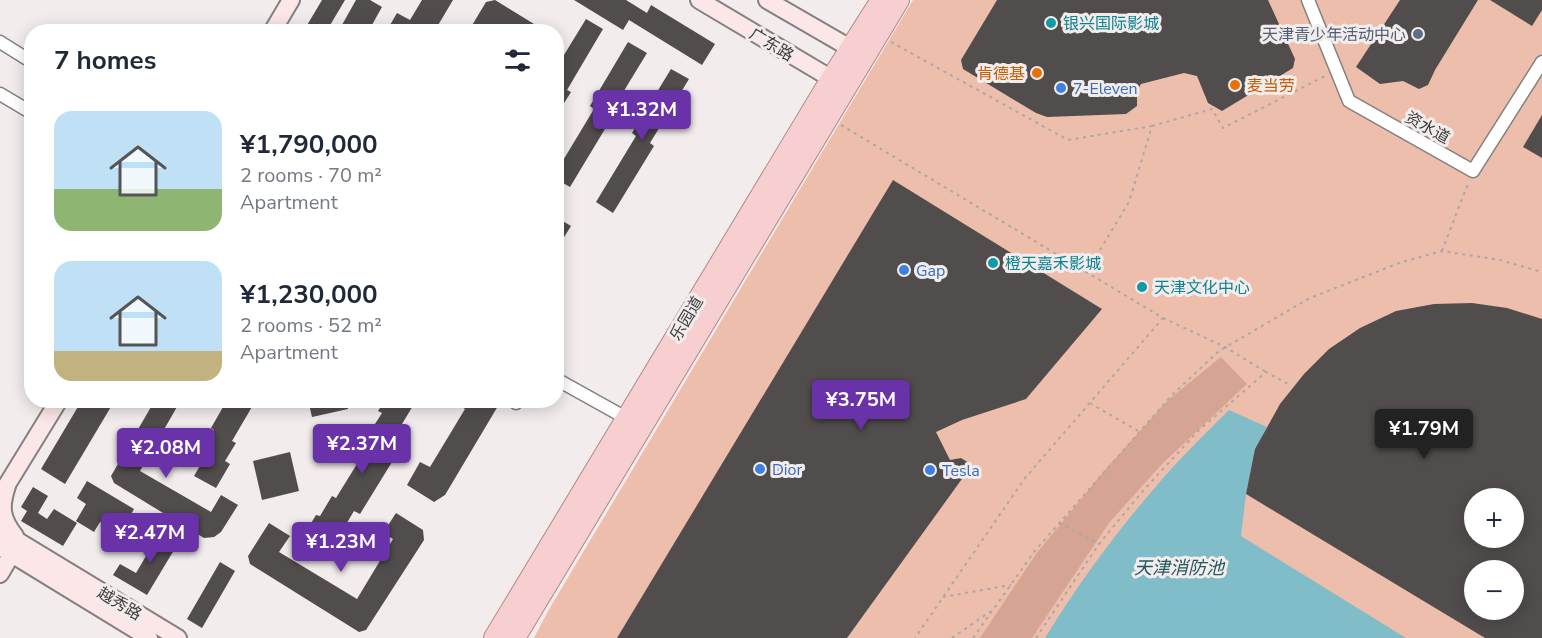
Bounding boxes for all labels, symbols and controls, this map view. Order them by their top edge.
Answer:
place label: 银兴国际影城 [1063,13,1159,35]
marker: 银兴国际影城 [1044,16,1058,30]
street label: 广东路 [745,23,798,67]
place label: 天津青少年活动中心 [1262,24,1406,46]
marker: 天津青少年活动中心 [1411,27,1425,41]
text: 7 homes [54,43,156,78]
icon: filters [501,44,534,77]
place label: 肯德基 [977,63,1025,85]
marker: 肯德基 [1030,66,1044,80]
place label: 麦当劳 [1247,75,1295,97]
place label: 7-Eleven [1073,78,1138,100]
marker: 麦当劳 [1228,78,1242,92]
marker: 7-Eleven [1054,81,1068,95]
pin: ¥1.32M [593,90,691,141]
text: ¥1.32M [607,96,677,123]
street label: 资水道 [1401,107,1454,149]
text: ¥1,790,000 [240,127,378,162]
icon: home [102,135,174,207]
text: 2 rooms · 70 m² [240,162,382,189]
text: Apartment [240,189,338,216]
place label: 橙天嘉禾影城 [1005,253,1101,275]
marker: 橙天嘉禾影城 [986,256,1000,270]
place label: Gap [916,260,945,282]
marker: Gap [897,263,911,277]
text: ¥1,230,000 [240,277,378,312]
place label: 天津文化中心 [1154,277,1250,299]
marker: 天津文化中心 [1135,280,1149,294]
icon: home [102,285,174,357]
street label: 乐园道 [665,292,709,345]
text: 2 rooms · 52 m² [240,312,382,339]
text: Apartment [240,339,338,366]
pin: ¥3.75M [812,380,910,431]
text: ¥3.75M [826,386,896,413]
pin: ¥1.79M [1375,409,1473,460]
text: ¥1.79M [1389,415,1459,442]
pin: ¥2.37M [313,424,411,475]
pin: ¥2.08M [117,428,215,479]
text: ¥2.37M [327,430,397,457]
text: ¥2.08M [131,434,201,461]
place label: Dior [772,459,802,481]
place label: Tesla [942,460,980,482]
marker: Dior [753,462,767,476]
marker: Tesla [923,463,937,477]
map controls [1464,488,1524,620]
button: + [1464,488,1524,548]
pin: ¥2.47M [101,513,199,564]
text: ¥2.47M [115,519,185,546]
pin: ¥1.23M [292,522,390,573]
text: ¥1.23M [306,528,376,555]
water label: 天津消防池 [1134,556,1226,580]
button: − [1464,560,1524,620]
street label: 越秀路 [93,582,146,626]

